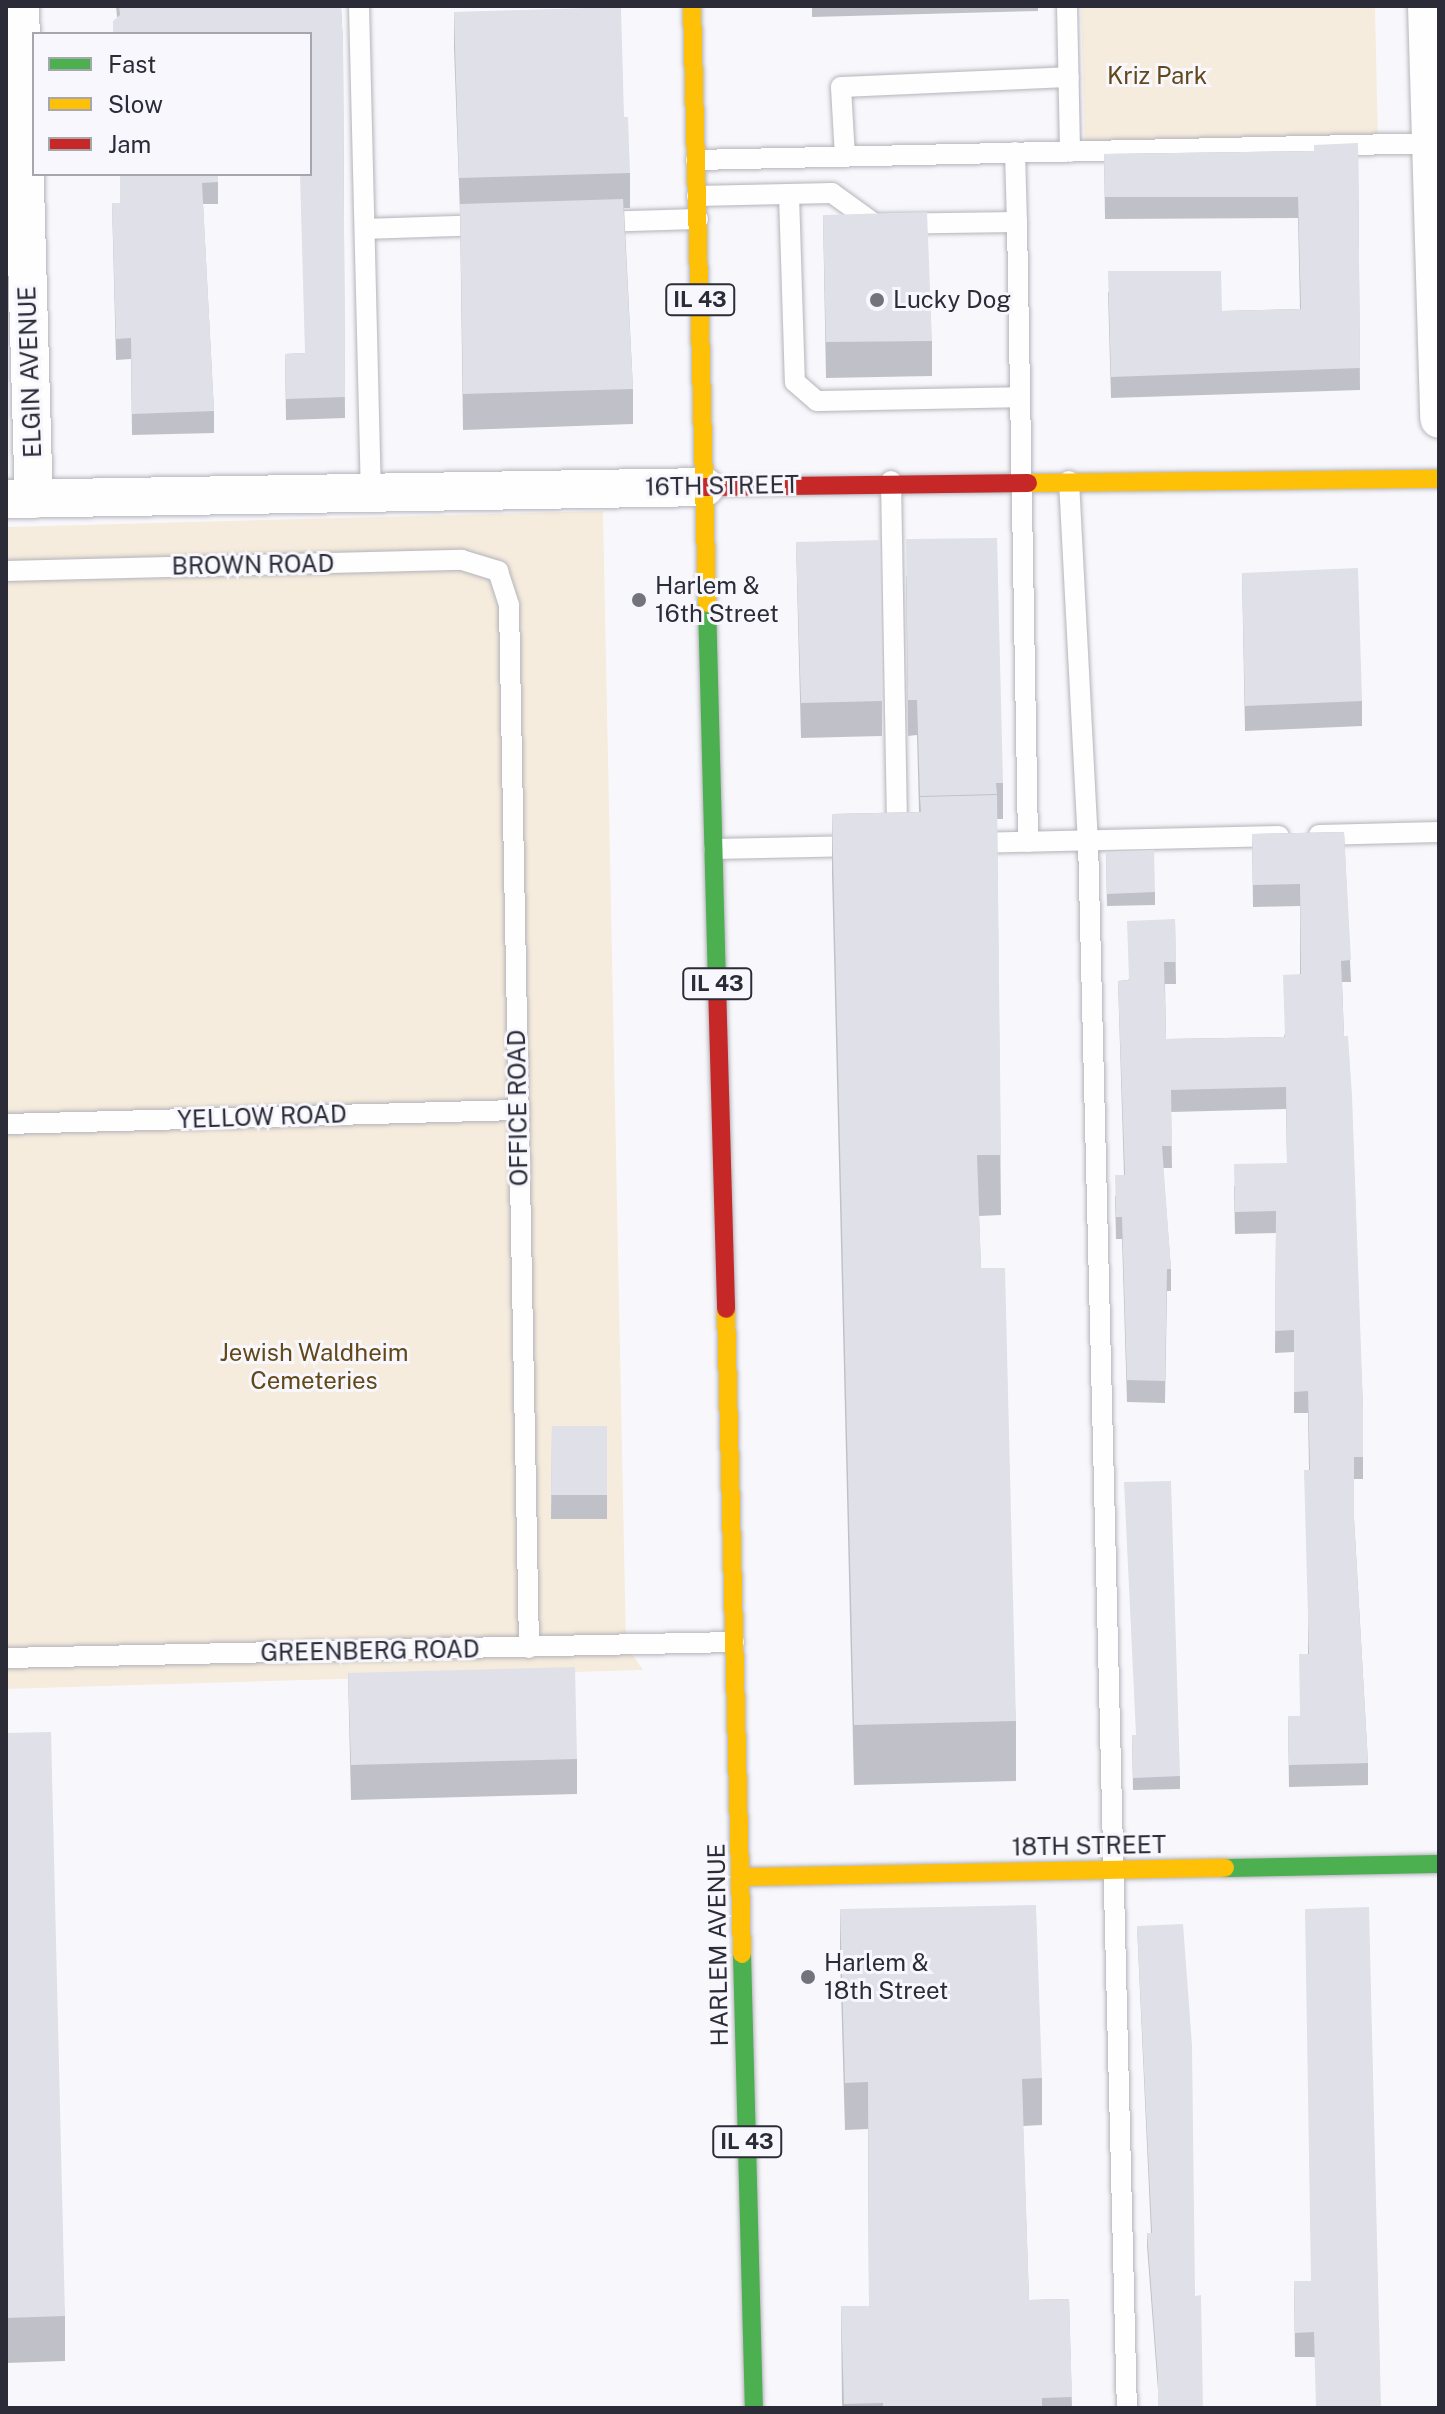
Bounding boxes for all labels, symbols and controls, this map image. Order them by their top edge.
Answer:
legend [32,32,312,176]
text: Fast [108,50,156,78]
park label: Kriz Park [1107,62,1207,90]
text: Slow [108,90,163,118]
text: Jam [108,130,151,158]
road number: IL 43 [664,282,736,318]
street label: ELGIN AVENUE [13,286,47,458]
place label: Lucky Dog [893,286,1011,314]
marker: Lucky Dog [868,291,886,309]
street label: 16TH STREET [645,470,799,502]
street label: BROWN ROAD [171,549,335,581]
place label: Harlem & 16th Street [655,572,779,628]
marker: Harlem & 16th Street [630,591,648,609]
road number: IL 43 [681,966,753,1002]
street label: OFFICE ROAD [502,1029,534,1187]
street label: YELLOW ROAD [177,1100,347,1134]
park label: Jewish Waldheim Cemeteries [219,1339,409,1395]
street label: GREENBERG ROAD [260,1635,480,1667]
street label: 18TH STREET [1011,1830,1167,1862]
street label: HARLEM AVENUE [702,1843,734,2047]
place label: Harlem & 18th Street [824,1949,948,2005]
marker: Harlem & 18th Street [799,1968,817,1986]
road number: IL 43 [711,2124,783,2160]

